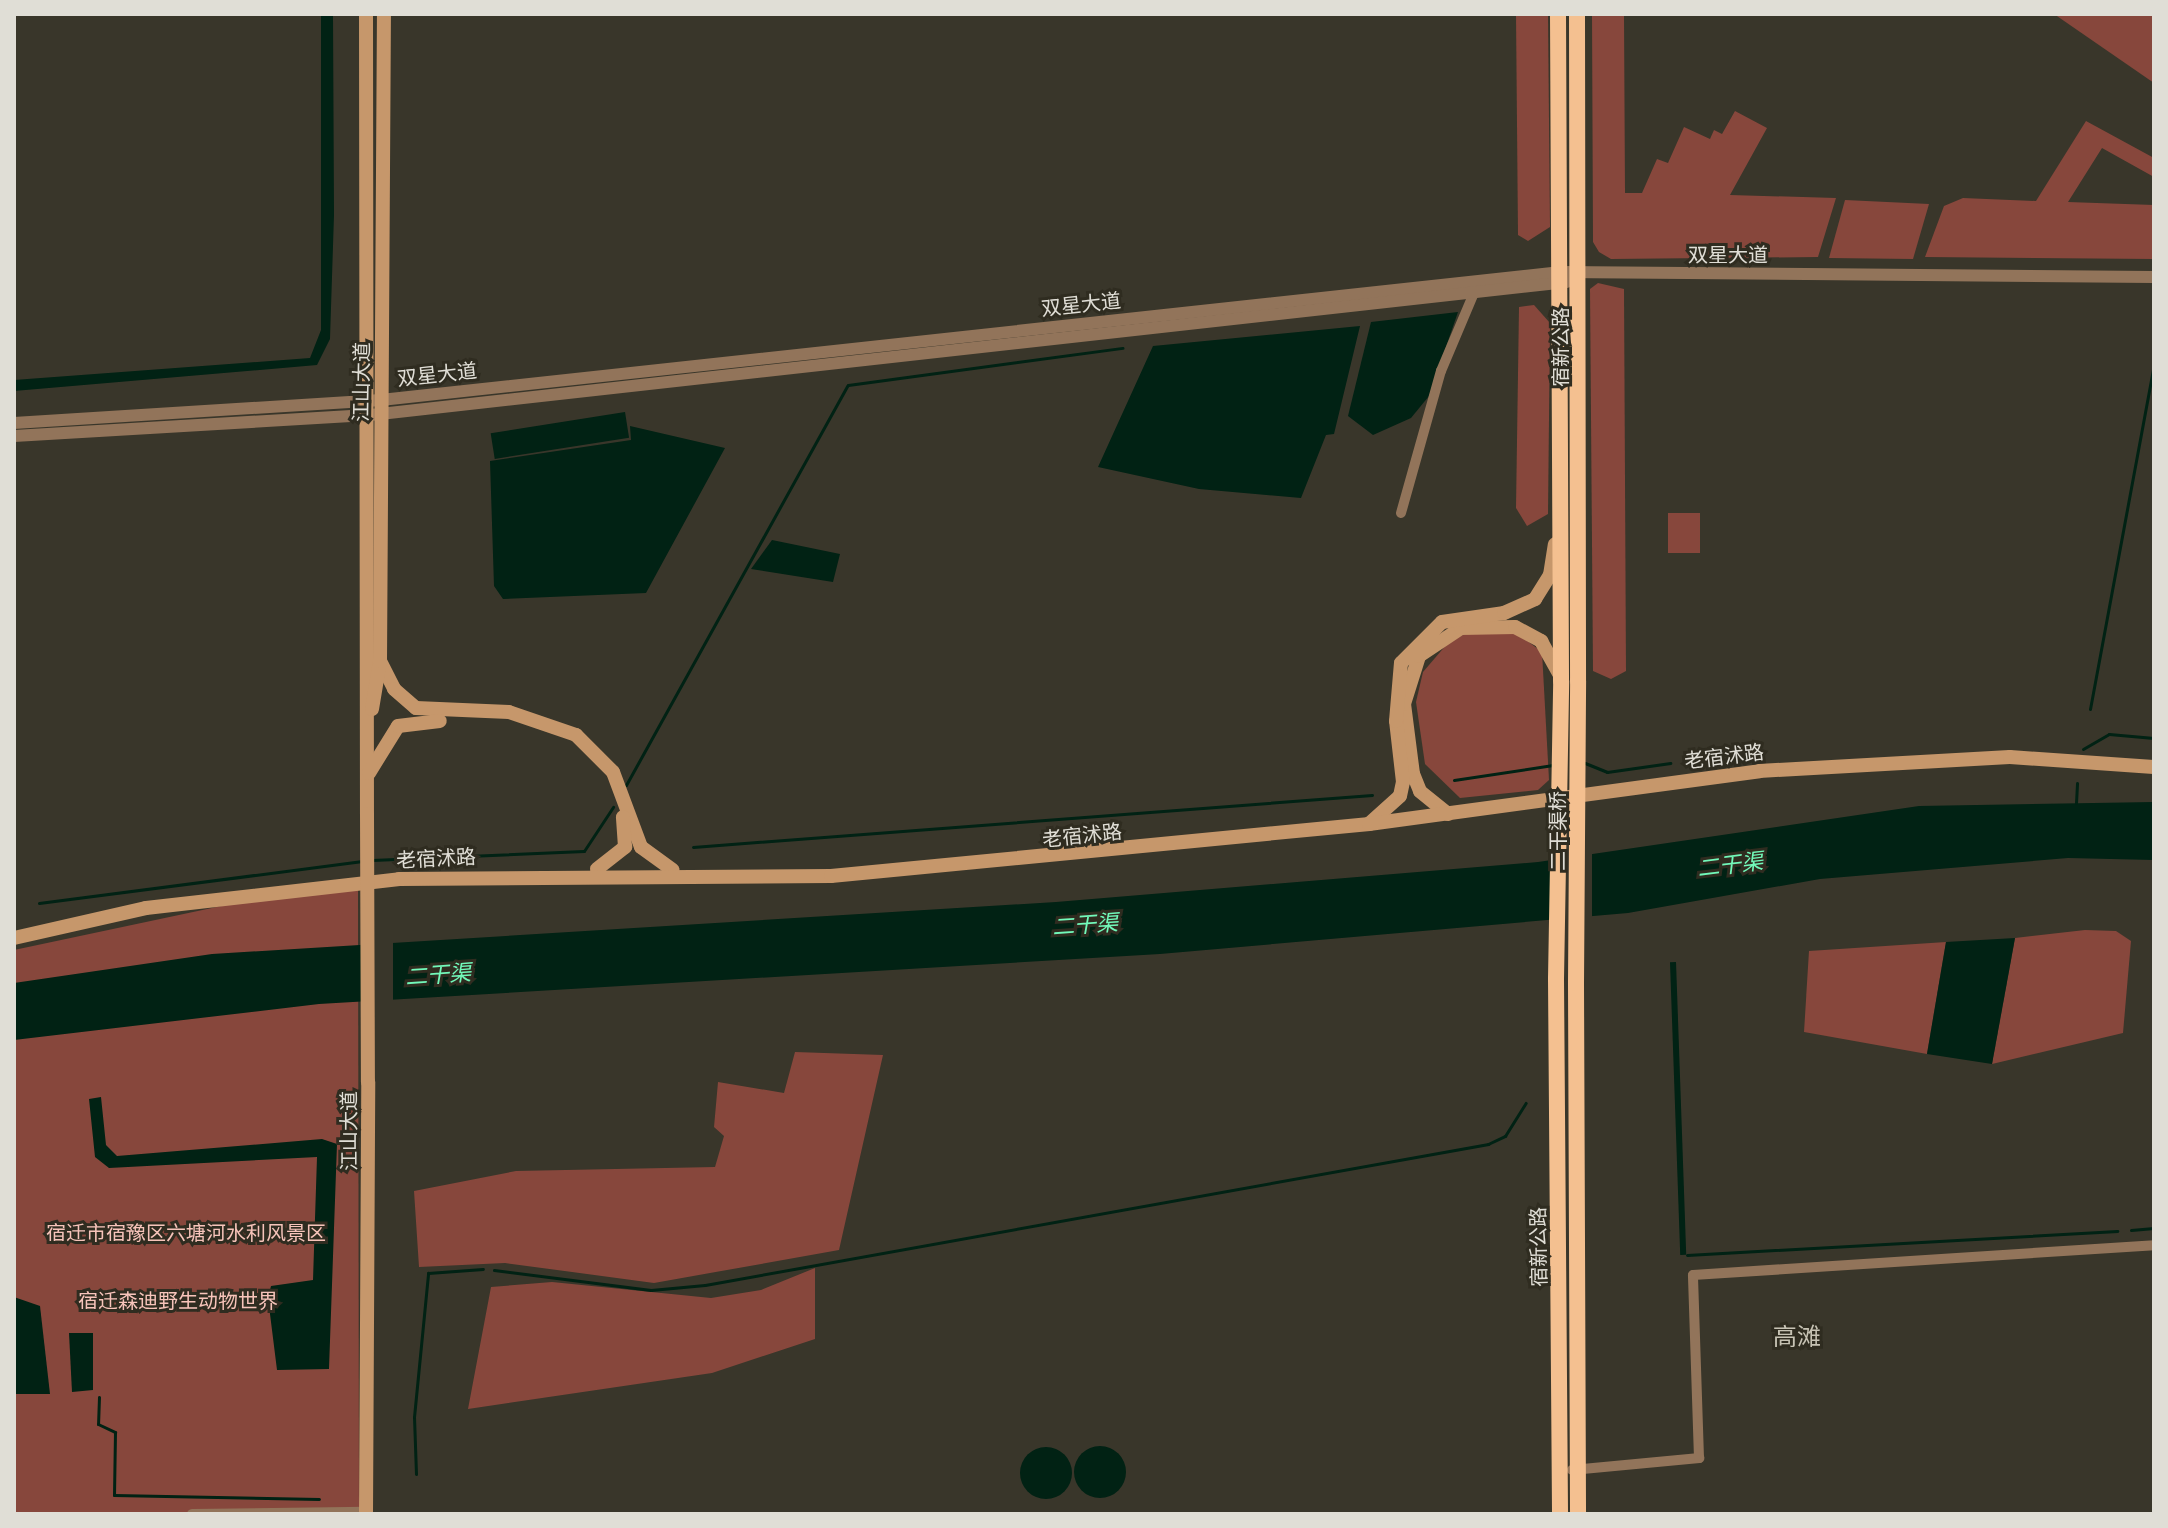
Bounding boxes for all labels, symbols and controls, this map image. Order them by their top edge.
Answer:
street label: 双星大道 [1688,242,1768,266]
street label: 双星大道 [1040,288,1122,320]
street label: 宿新公路 [1548,307,1572,387]
street label: 江山大道 [348,342,374,422]
street label: 双星大道 [396,358,478,390]
street label: 老宿沭路 [1683,739,1765,773]
street label: 二干渠桥 [1545,791,1569,871]
street label: 老宿沭路 [1041,819,1123,851]
street label: 老宿沭路 [395,844,477,872]
water label: 二干渠 [1696,847,1764,881]
water label: 二干渠 [1051,909,1119,939]
water label: 二干渠 [404,959,472,989]
street label: 江山大道 [336,1091,360,1171]
street label: 宿新公路 [1525,1207,1551,1287]
park label: 宿迁市宿豫区六塘河水利风景区 [46,1220,326,1244]
park label: 宿迁森迪野生动物世界 [78,1288,278,1312]
district label: 高滩 [1773,1322,1821,1350]

